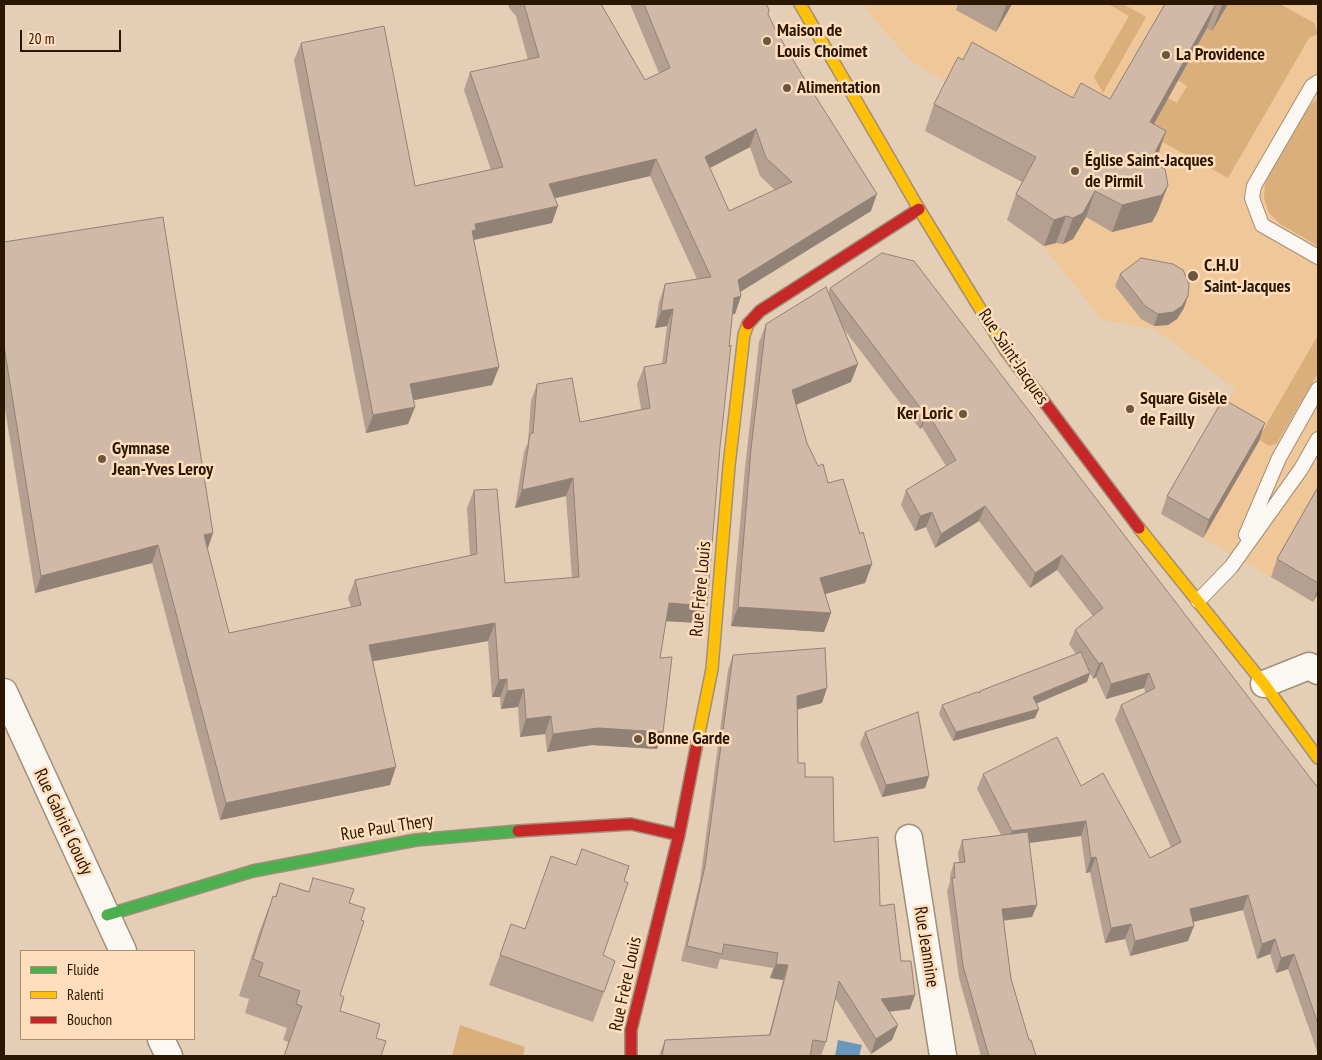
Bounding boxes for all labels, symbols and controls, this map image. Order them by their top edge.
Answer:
scale bar [22,20,124,52]
place label: Maison de Louis Choimet [777,20,867,62]
text: 20 m [28,29,54,48]
marker: Maison de Louis Choimet [761,35,773,47]
place label: La Providence [1176,44,1265,66]
marker: La Providence [1160,49,1172,61]
place label: Alimentation [797,77,880,99]
marker: Alimentation [781,82,793,94]
place label: Église Saint-Jacques de Pirmil [1085,150,1213,192]
marker: Église Saint-Jacques de Pirmil [1069,165,1081,177]
place label: C.H.U Saint-Jacques [1204,255,1291,298]
marker: C.H.U Saint-Jacques [1186,269,1200,283]
street label: Rue Saint-Jacques [973,305,1053,409]
place label: Square Gisèle de Failly [1140,388,1227,430]
place label: Ker Loric [897,403,953,425]
marker: Square Gisèle de Failly [1124,403,1136,415]
marker: Ker Loric [957,408,969,420]
place label: Gymnase Jean-Yves Leroy [112,438,213,480]
marker: Gymnase Jean-Yves Leroy [96,453,108,465]
street label: Rue Frère Louis [686,540,716,638]
place label: Bonne Garde [648,728,730,750]
marker: Bonne Garde [632,733,644,745]
street label: Rue Gabriel Goudy [29,765,97,879]
street label: Rue Paul Thery [339,810,435,846]
street label: Rue Jeannine [909,905,943,989]
street label: Rue Frère Louis [605,935,647,1033]
legend [20,950,195,1040]
text: Fluide [67,960,99,979]
text: Ralenti [67,985,104,1004]
text: Bouchon [67,1010,112,1029]

